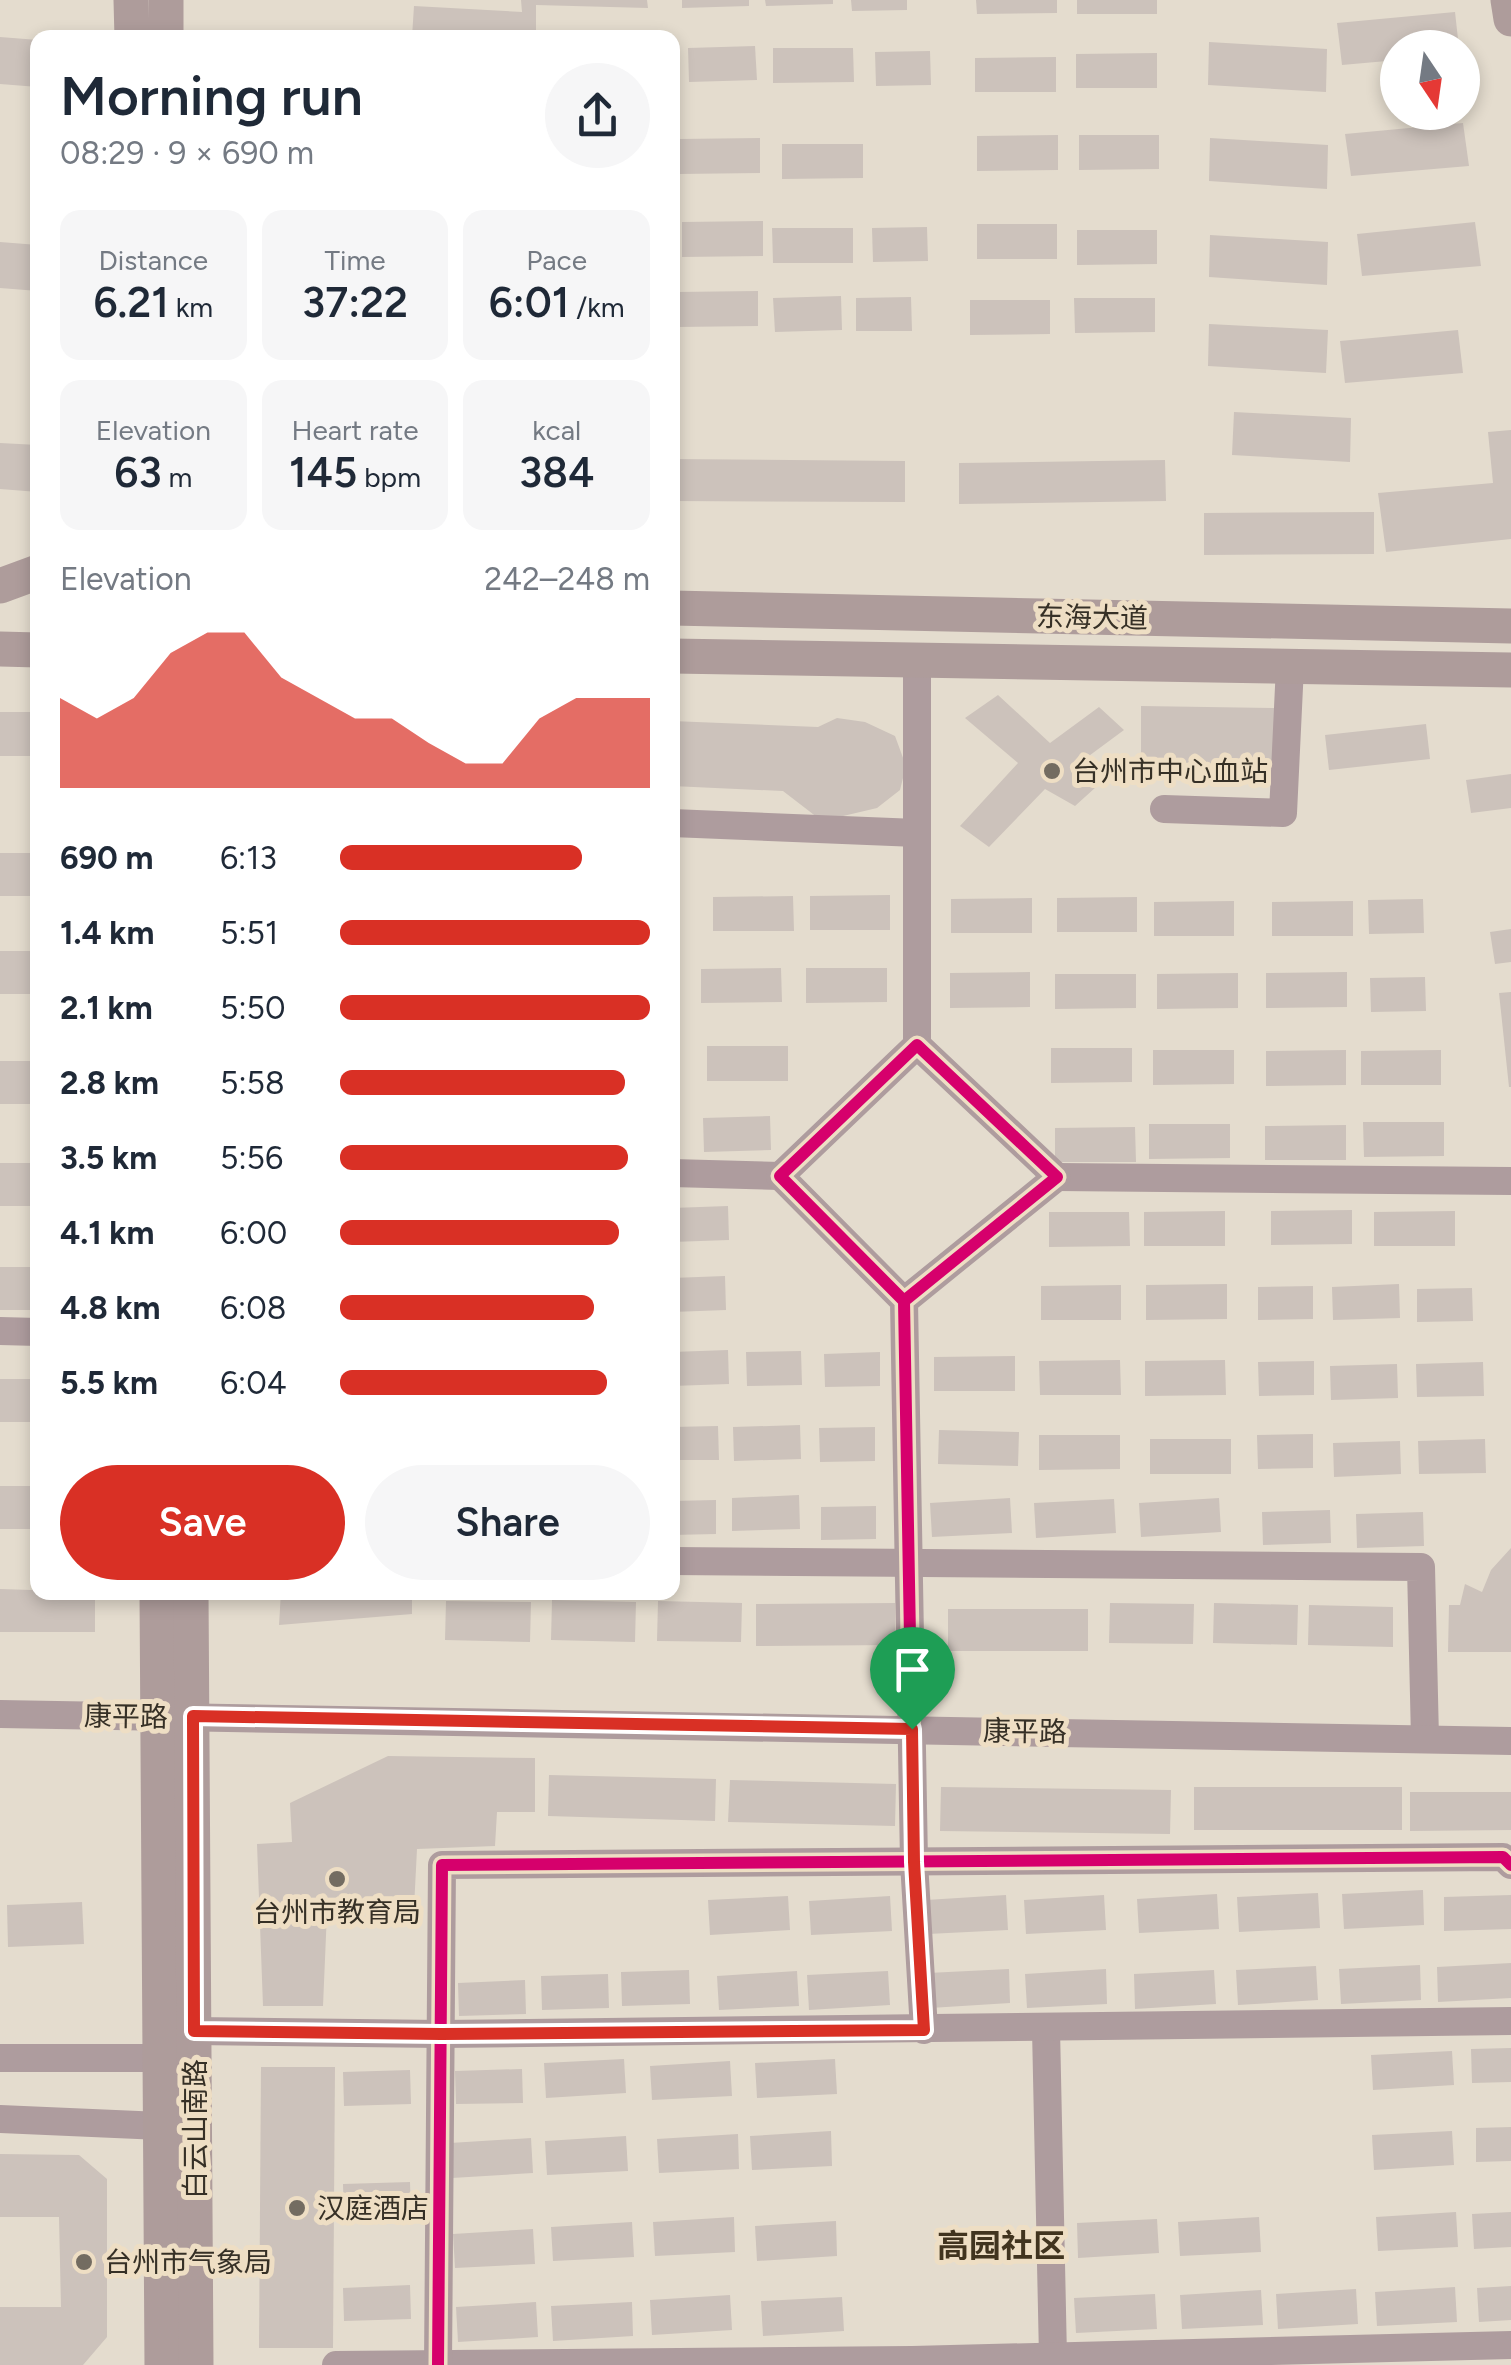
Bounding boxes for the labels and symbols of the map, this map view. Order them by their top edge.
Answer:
north arrow [1380,30,1480,130]
street label: 东海大道 [1036,599,1148,635]
place label: 台州市中心血站 [1072,754,1268,788]
marker: 台州市中心血站 [1041,760,1063,782]
pin [870,1627,955,1730]
street label: 康平路 [84,1698,168,1734]
street label: 康平路 [983,1713,1067,1749]
marker: 台州市教育局 [326,1868,348,1890]
place label: 台州市教育局 [253,1895,421,1929]
street label: 白云山南路 [178,2059,212,2199]
place label: 汉庭酒店 [317,2191,429,2225]
marker: 汉庭酒店 [286,2197,308,2219]
district label: 高园社区 [937,2227,1065,2265]
place label: 台州市气象局 [104,2245,272,2279]
marker: 台州市气象局 [73,2251,95,2273]

